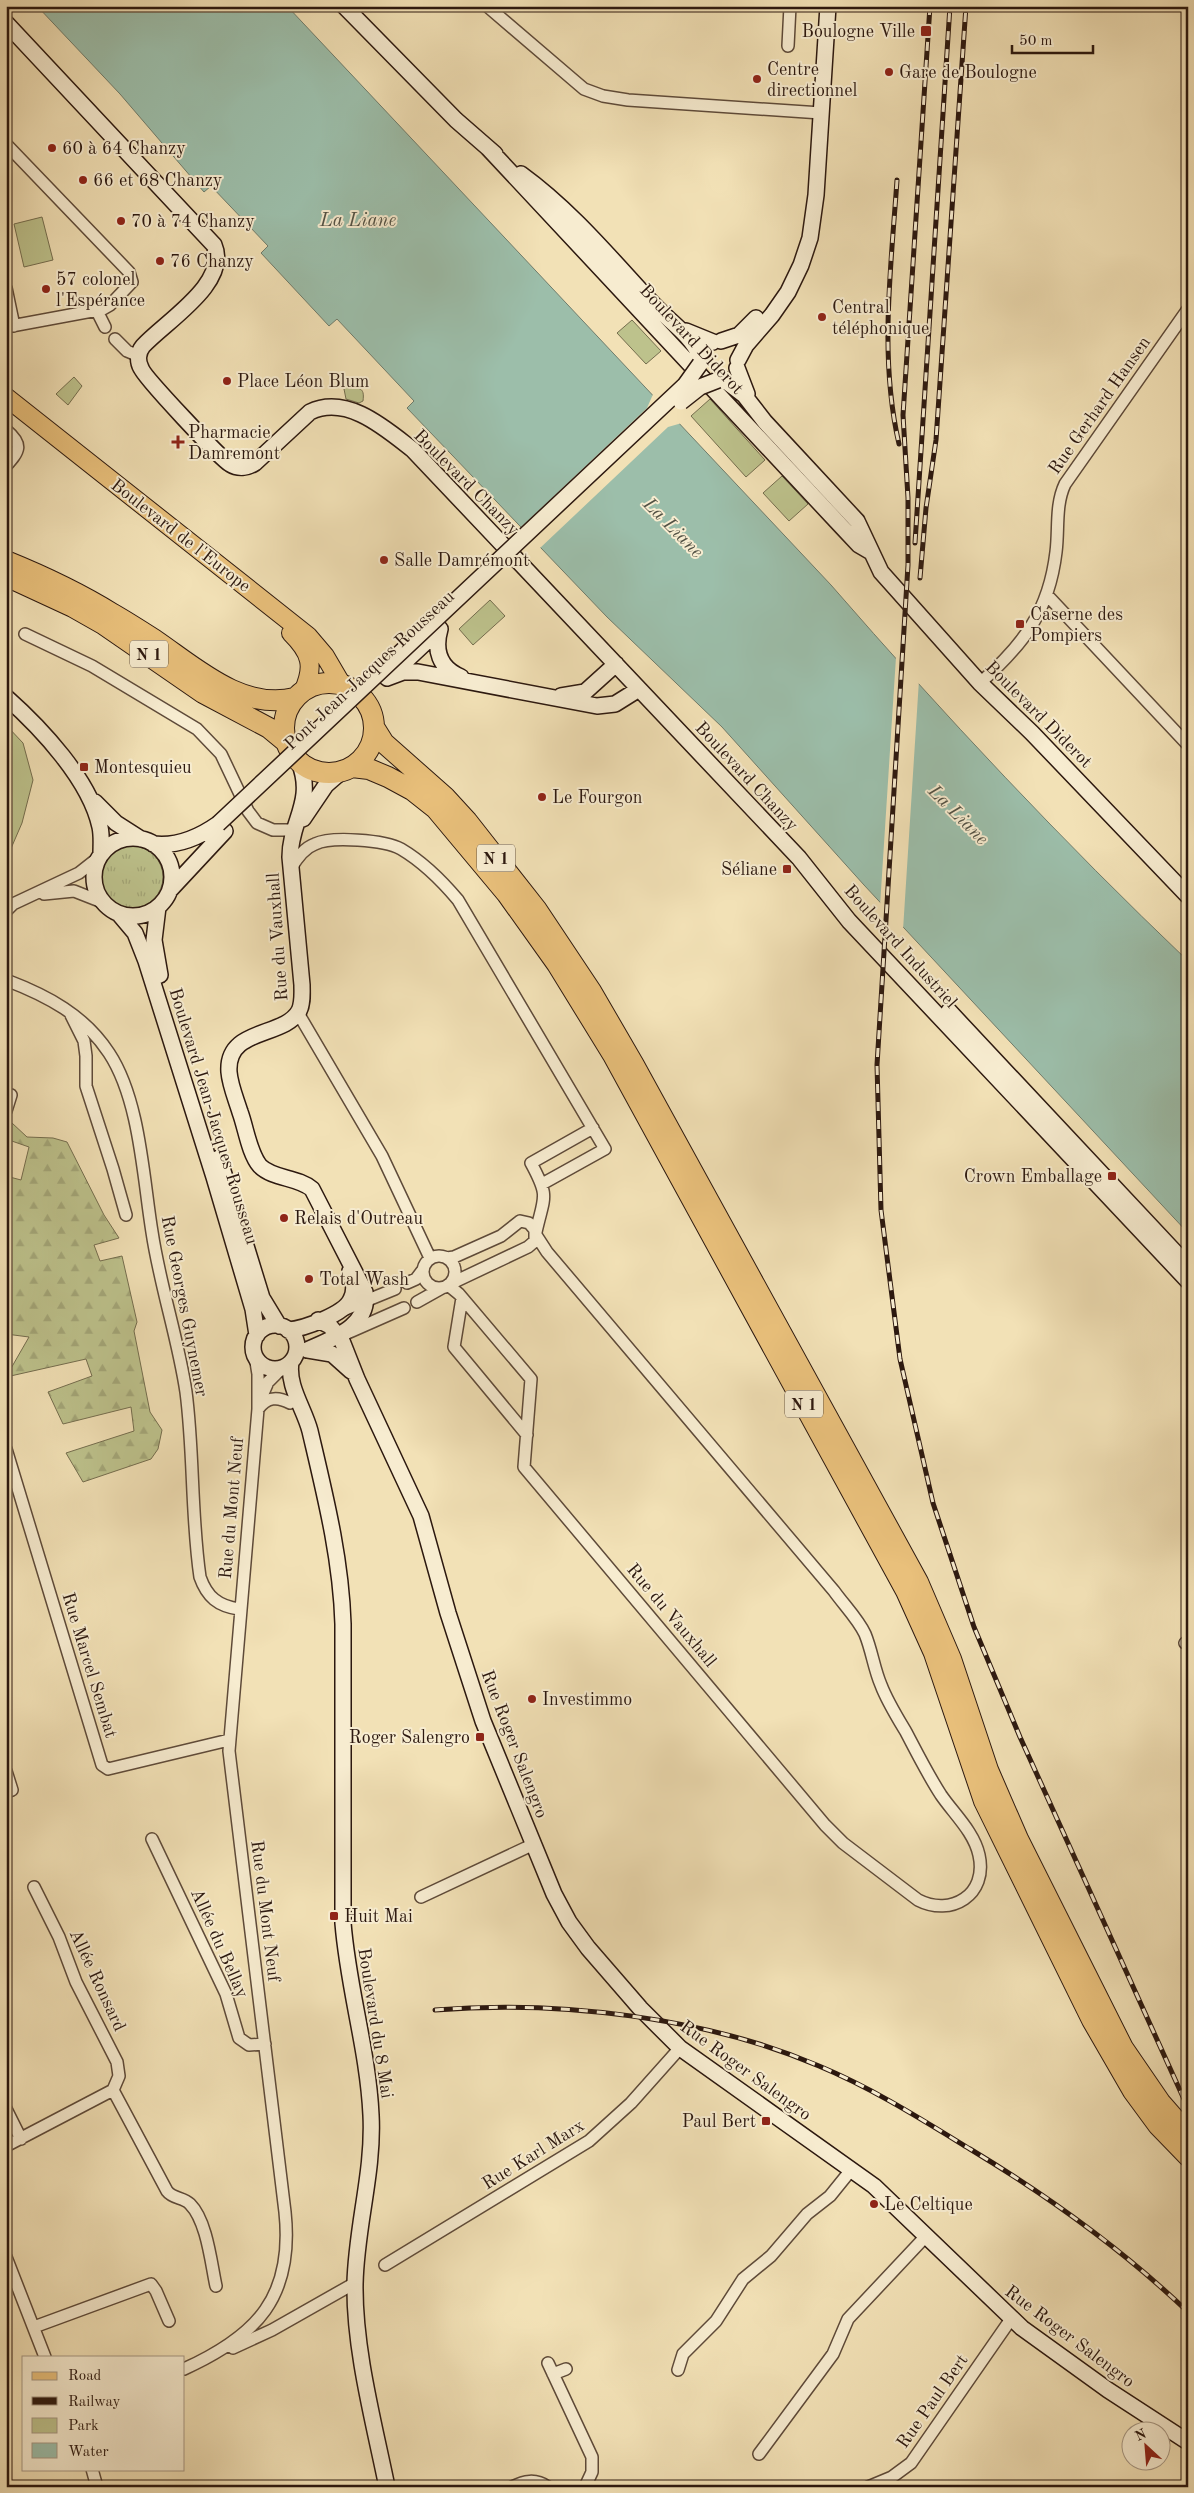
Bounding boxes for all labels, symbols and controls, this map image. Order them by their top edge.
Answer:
scale bar [1012,22,1093,54]
place label: Boulogne Ville [802,23,915,41]
marker: Boulogne Ville [919,24,933,38]
text: 50 m [1019,34,1053,49]
place label: Centre directionnel [767,61,858,100]
place label: Gare de Boulogne [899,64,1037,82]
marker: Gare de Boulogne [883,66,895,78]
marker: Centre directionnel [751,73,763,85]
place label: 60 à 64 Chanzy [62,140,186,158]
marker: 60 à 64 Chanzy [46,142,58,154]
place label: 66 et 68 Chanzy [93,172,223,190]
marker: 66 et 68 Chanzy [77,174,89,186]
water label: La Liane [319,212,396,231]
place label: 70 à 74 Chanzy [131,213,255,231]
marker: 70 à 74 Chanzy [115,215,127,227]
place label: 76 Chanzy [170,253,254,271]
marker: 76 Chanzy [154,255,166,267]
place label: 57 colonel l'Espérance [56,271,145,310]
street label: Boulevard Diderot [636,281,747,398]
marker: 57 colonel l'Espérance [40,283,52,295]
place label: Central téléphonique [832,299,929,338]
marker: Central téléphonique [816,311,828,323]
street label: Rue Gerhard Hansen [1046,333,1154,478]
place label: Place Léon Blum [237,373,369,391]
marker: Place Léon Blum [221,375,233,387]
place label: Pharmacie Damremont [188,424,280,463]
street label: Boulevard Chanzy [410,426,523,539]
marker: Pharmacie Damremont [172,436,184,448]
street label: Boulevard de l'Europe [107,476,254,596]
water label: La Liane [638,494,706,563]
place label: Salle Damrémont [394,552,529,570]
marker: Salle Damrémont [378,554,390,566]
street label: Pont Jean-Jacques Rousseau [281,587,458,754]
place label: Caserne des Pompiers [1030,606,1123,645]
marker: Caserne des Pompiers [1014,618,1026,630]
road number: N 1 [130,641,168,668]
street label: Boulevard Diderot [981,658,1095,772]
street label: Boulevard Chanzy [691,719,801,835]
place label: Montesquieu [94,759,192,777]
marker: Montesquieu [78,761,90,773]
water label: La Liane [923,781,991,850]
place label: Le Fourgon [552,789,643,807]
marker: Le Fourgon [536,791,548,803]
road number: N 1 [477,844,515,871]
place label: Séliane [721,861,777,879]
marker: Séliane [781,863,793,875]
street label: Rue du Vauxhall [265,872,291,1002]
street label: Boulevard Industriel [840,882,960,1012]
street label: Boulevard Jean-Jacques Rousseau [165,986,261,1247]
place label: Crown Emballage [964,1168,1102,1186]
marker: Crown Emballage [1106,1170,1118,1182]
place label: Relais d'Outreau [294,1210,423,1228]
marker: Relais d'Outreau [278,1212,290,1224]
street label: Rue Georges Guynemer [158,1214,211,1399]
place label: Total Wash [319,1271,409,1289]
marker: Total Wash [303,1273,315,1285]
road number: N 1 [785,1390,823,1418]
street label: Rue du Mont Neuf [217,1435,247,1580]
street label: Rue du Vauxhall [623,1561,720,1671]
street label: Rue Marcel Sembat [58,1590,120,1740]
street label: Rue Roger Salengro [478,1668,551,1821]
place label: Investimmo [542,1691,632,1709]
marker: Investimmo [526,1693,538,1705]
place label: Roger Salengro [349,1729,470,1747]
marker: Roger Salengro [474,1731,486,1743]
street label: Rue du Mont Neuf [247,1839,283,1984]
street label: Allée du Bellay [187,1886,251,2001]
place label: Huit Mai [344,1908,413,1926]
marker: Huit Mai [328,1910,340,1922]
street label: Allée Ronsard [66,1927,129,2034]
street label: Boulevard du 8 Mai [354,1947,396,2100]
street label: Rue Roger Salengro [677,2017,814,2124]
place label: Paul Bert [682,2113,756,2131]
marker: Paul Bert [760,2115,772,2127]
street label: Rue Karl Marx [479,2116,588,2193]
place label: Le Celtique [884,2196,973,2214]
marker: Le Celtique [868,2198,880,2210]
street label: Rue Roger Salengro [1001,2282,1138,2391]
street label: Rue Paul Bert [894,2351,972,2452]
legend [22,2356,185,2470]
text: Road [68,2369,102,2384]
text: Railway [68,2395,121,2410]
text: Park [68,2419,99,2434]
north arrow [1122,2420,1172,2470]
text: N [1133,2426,1149,2444]
text: Water [68,2445,109,2460]

